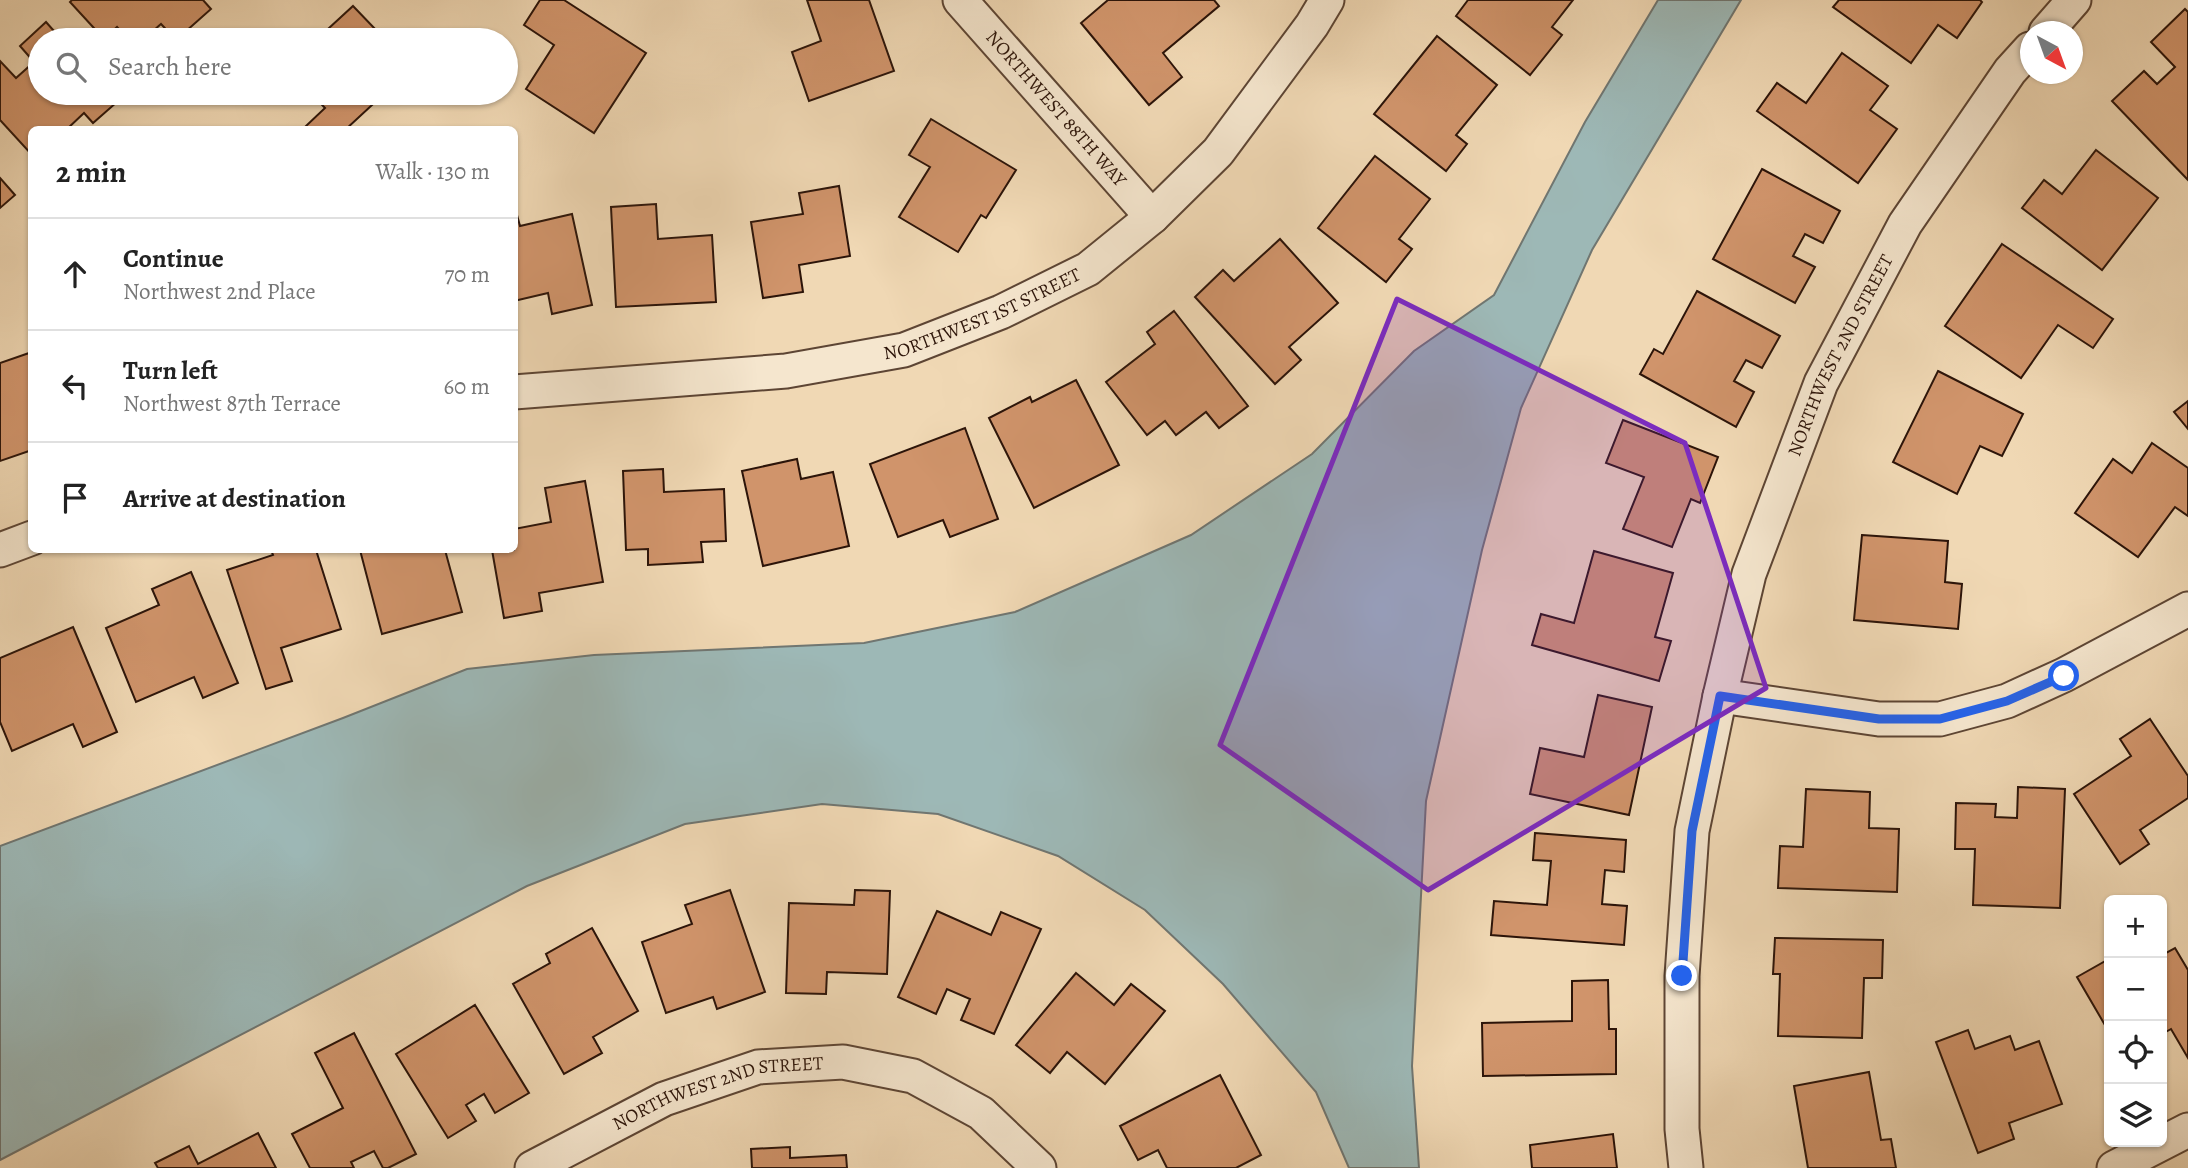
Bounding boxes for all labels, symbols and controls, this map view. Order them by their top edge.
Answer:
north arrow [2020,21,2083,84]
street label: NORTHWEST 88TH WAY [980,25,1133,193]
search box [28,28,518,105]
icon: search [52,48,90,86]
text: Search here [108,49,232,84]
text: 2 min [56,152,126,192]
text: Walk · 130 m [376,156,490,187]
text: Continue [123,241,224,276]
street label: NORTHWEST 2ND STREET [1782,249,1900,460]
icon: ahead [56,255,94,293]
text: 70 m [444,259,490,290]
street label: NORTHWEST 1ST STREET [881,261,1085,366]
text: Northwest 2nd Place [123,276,315,307]
text: Turn left [123,353,218,388]
icon: left [56,367,94,405]
text: 60 m [443,371,490,402]
text: Northwest 87th Terrace [123,388,341,419]
icon: arrive [56,479,94,517]
text: Arrive at destination [123,481,346,516]
route start [2048,660,2079,691]
map controls [2104,895,2167,1147]
button: + [2104,895,2167,958]
button: − [2104,958,2167,1021]
route end [1666,960,1697,991]
button: locate [2104,1021,2167,1084]
street label: NORTHWEST 2ND STREET [608,1050,825,1137]
button: layers [2104,1084,2167,1147]

